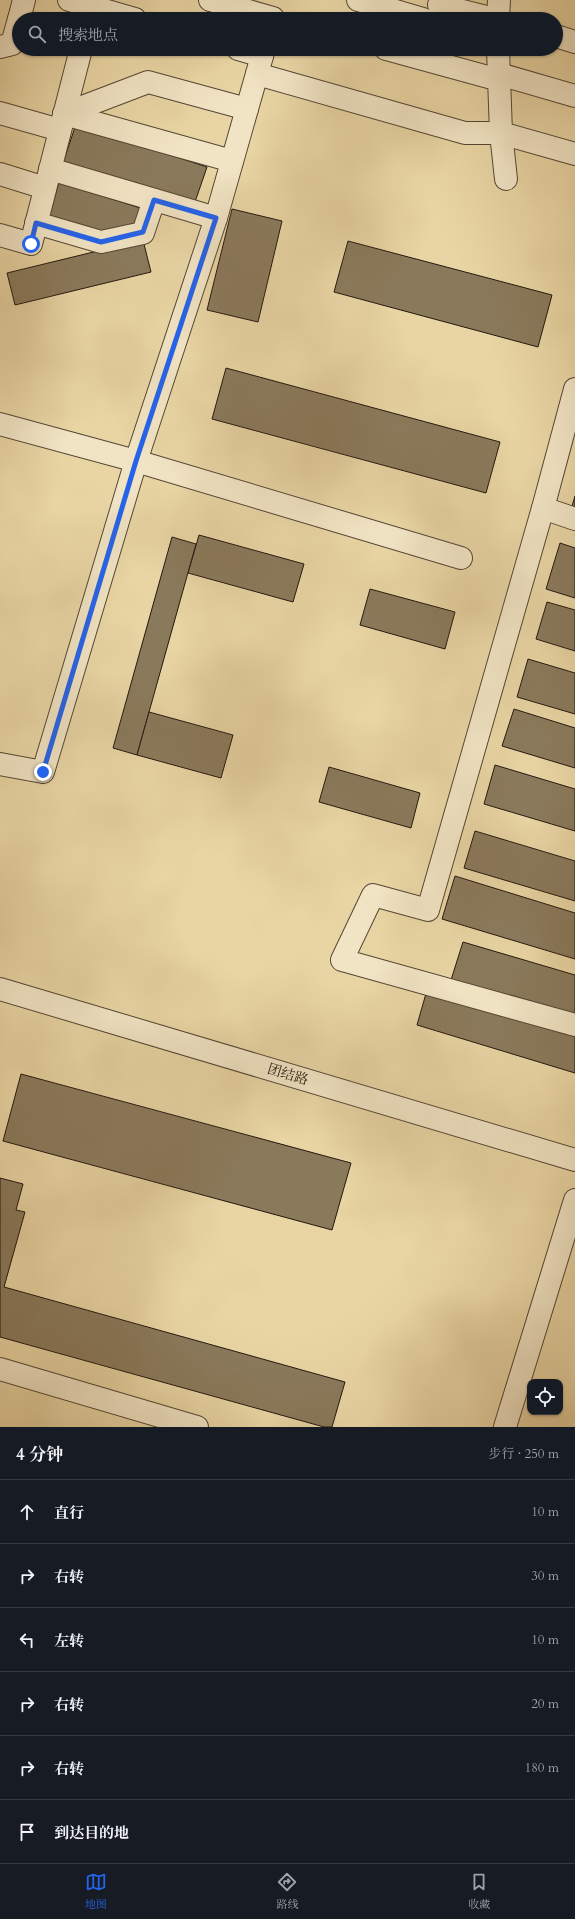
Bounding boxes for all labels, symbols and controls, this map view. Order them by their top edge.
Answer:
search box [12,12,563,56]
icon: search [26,23,48,45]
text: 搜索地点 [58,25,118,45]
route start [22,235,40,253]
route end [34,763,52,781]
street label: 团结路 [265,1059,311,1090]
map controls [527,1379,563,1415]
button: locate [527,1379,563,1415]
text: 4 分钟 [16,1443,63,1466]
text: 步行 · 250 m [488,1445,559,1463]
icon: ahead [16,1501,38,1523]
text: 直行 [54,1503,84,1523]
text: 10 m [531,1503,559,1521]
icon: right [16,1565,38,1587]
text: 右转 [54,1567,84,1587]
text: 30 m [531,1567,559,1585]
icon: left [16,1629,38,1651]
text: 左转 [54,1631,84,1651]
text: 10 m [531,1631,559,1649]
icon: right [16,1693,38,1715]
text: 右转 [54,1695,84,1715]
text: 20 m [531,1695,559,1713]
icon: right [16,1757,38,1779]
text: 右转 [54,1759,84,1779]
text: 180 m [525,1759,559,1777]
icon: arrive [16,1821,38,1843]
text: 到达目的地 [54,1823,129,1843]
tab: 地图 [85,1871,107,1912]
tab: 路线 [276,1871,298,1912]
tab: 收藏 [468,1871,490,1912]

